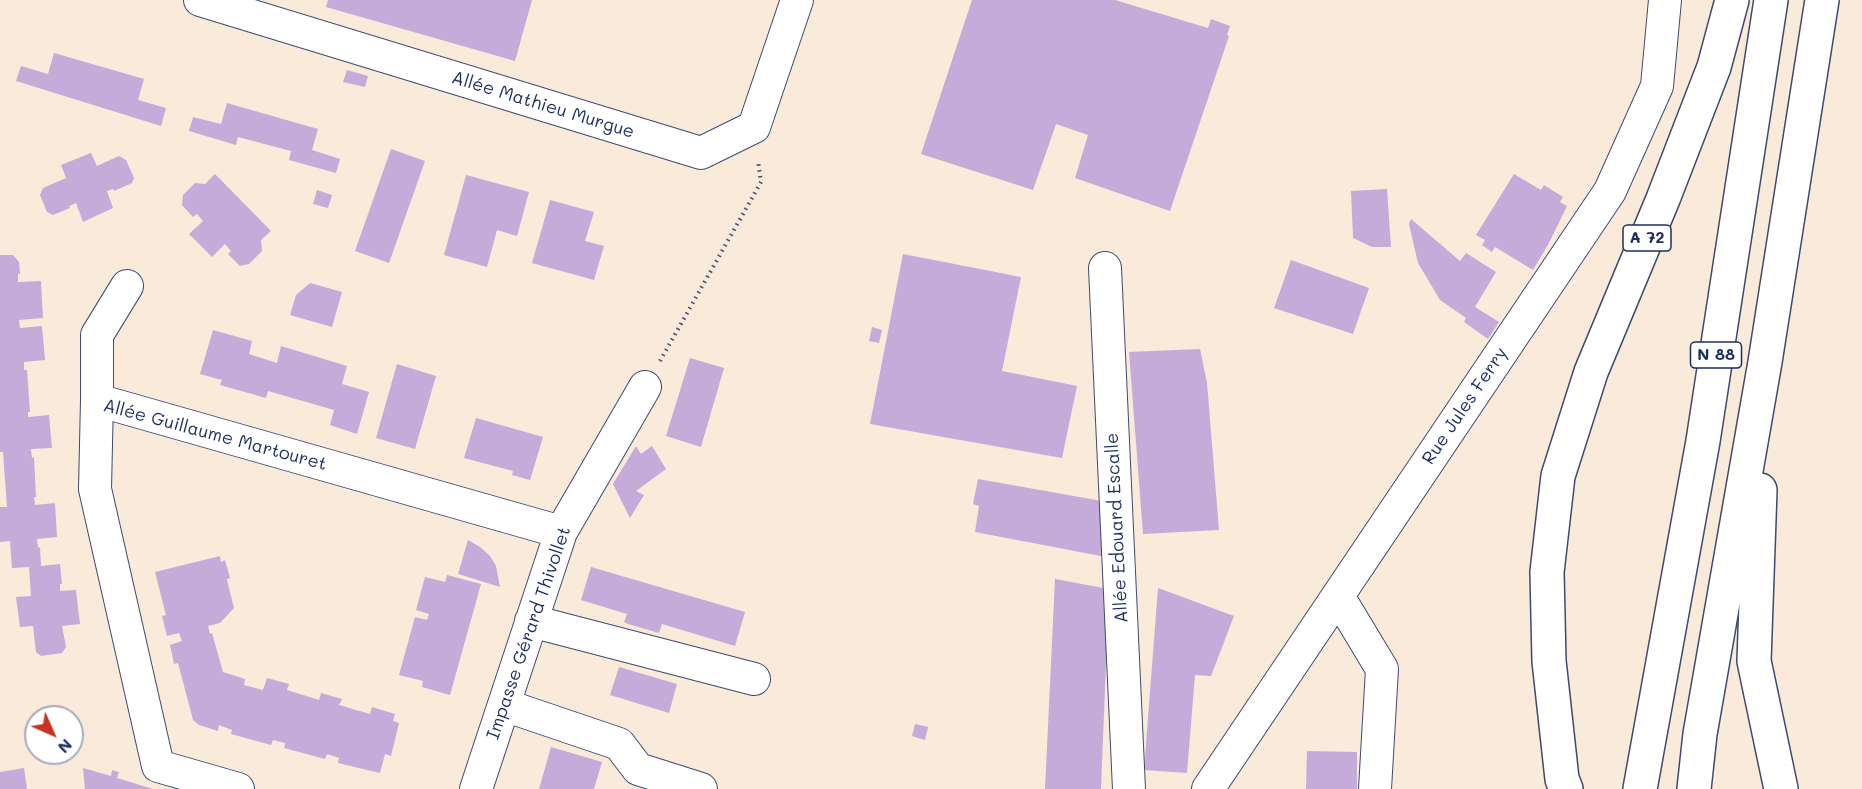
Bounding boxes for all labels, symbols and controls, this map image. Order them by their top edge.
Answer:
street label: Allée Mathieu Murgue [449,67,637,143]
road number: A 72 [1623,225,1671,251]
road number: N 88 [1690,342,1742,368]
street label: Rue Jules Ferry [1418,343,1512,469]
street label: Allée Guillaume Martouret [101,395,329,475]
street label: Allée Edouard Escalle [1101,432,1133,624]
street label: Impasse Gérard Thivollet [482,524,576,742]
north arrow [24,705,84,765]
text: N [54,735,77,758]

